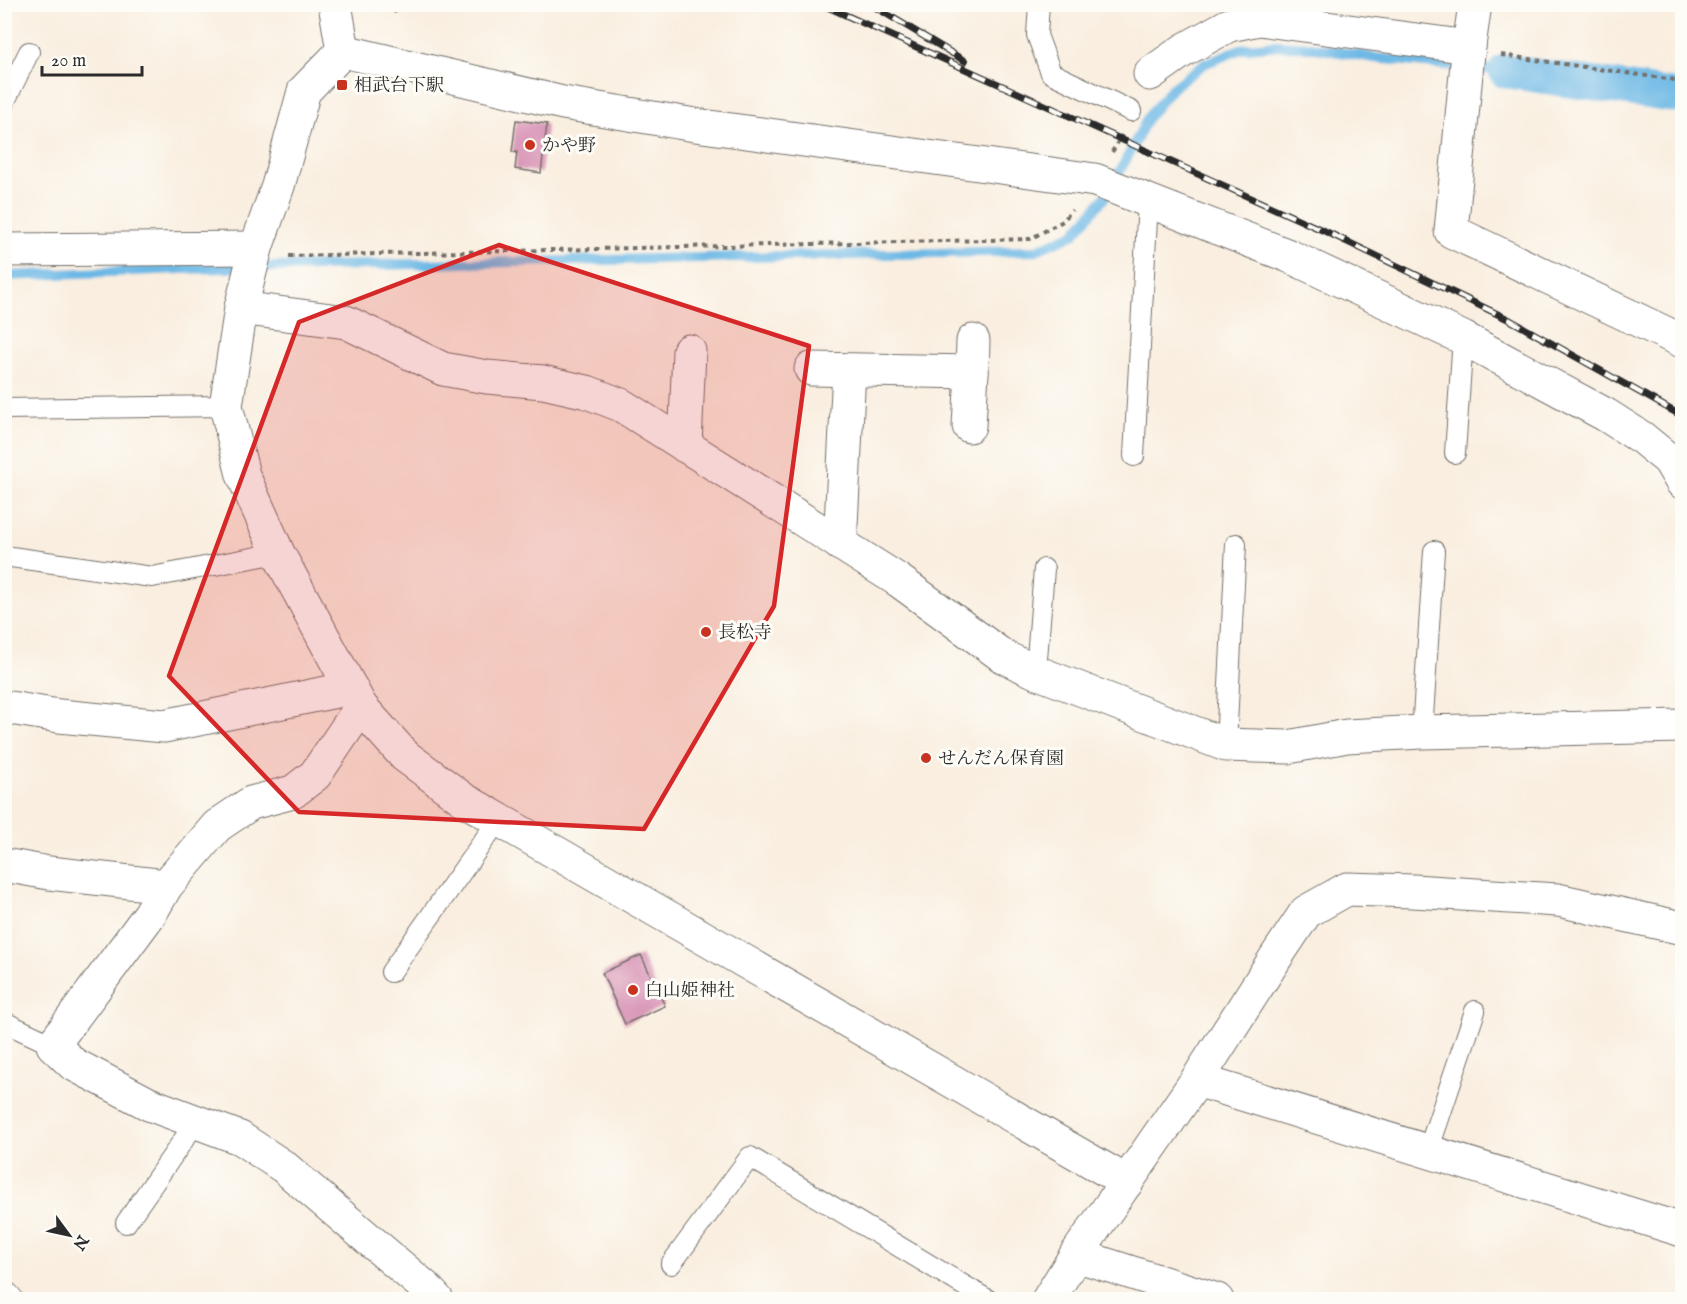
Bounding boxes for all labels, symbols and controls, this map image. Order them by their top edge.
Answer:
scale bar [42,39,142,77]
text: 20 m [51,50,86,73]
place label: 相武台下駅 [354,75,444,98]
marker: 相武台下駅 [335,78,349,92]
place label: かや野 [542,135,596,158]
marker: かや野 [523,138,537,152]
place label: 長松寺 [718,622,772,645]
marker: 長松寺 [699,625,713,639]
place label: せんだん保育園 [938,748,1064,771]
marker: せんだん保育園 [919,751,933,765]
place label: 白山姫神社 [645,980,735,1003]
marker: 白山姫神社 [626,983,640,997]
north arrow [39,1205,99,1265]
text: N [68,1230,93,1253]

